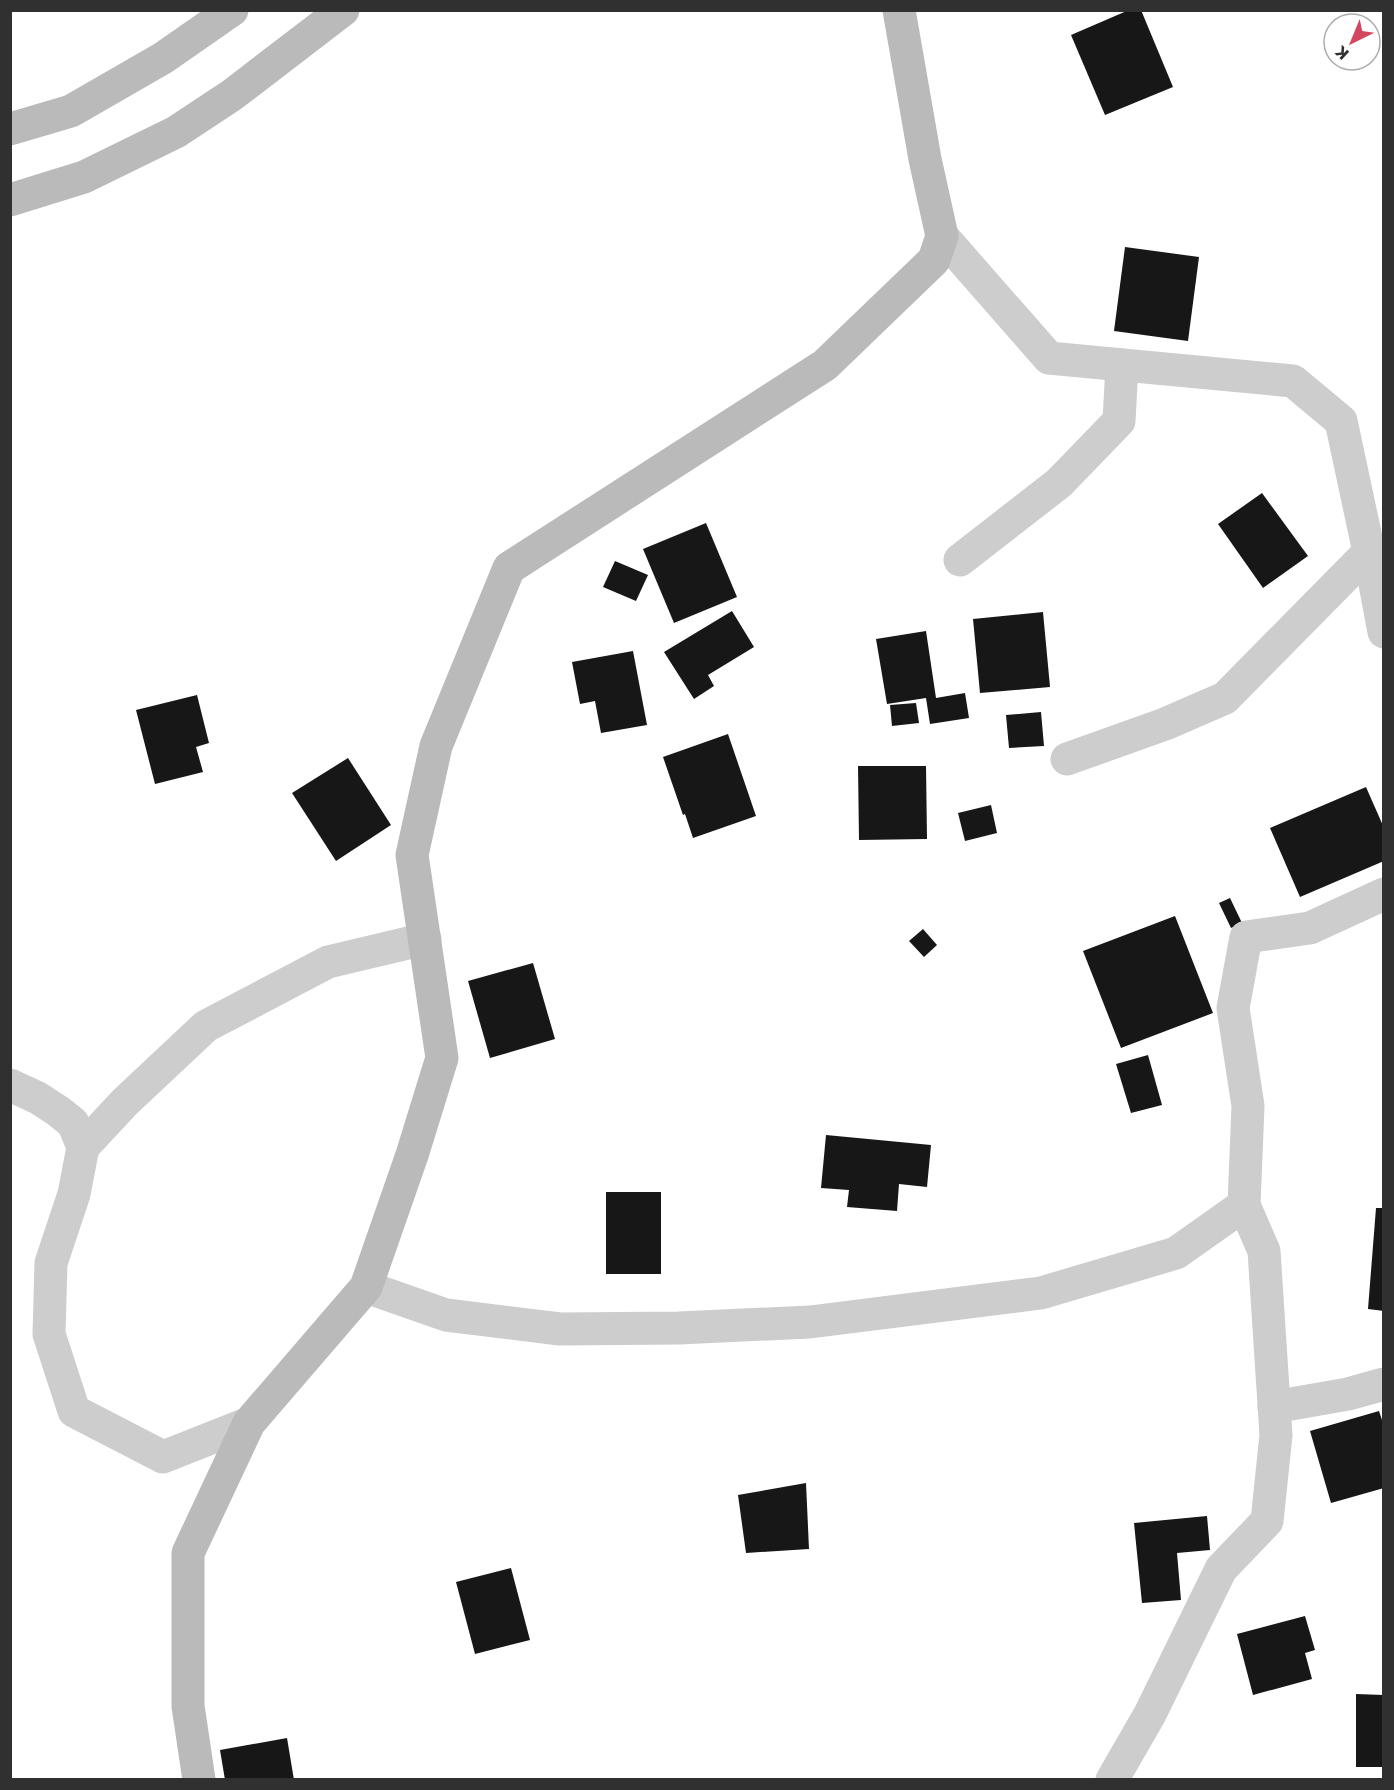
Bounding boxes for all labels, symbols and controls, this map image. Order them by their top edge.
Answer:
north arrow [1322,12,1382,72]
text: K [1330,40,1354,65]

